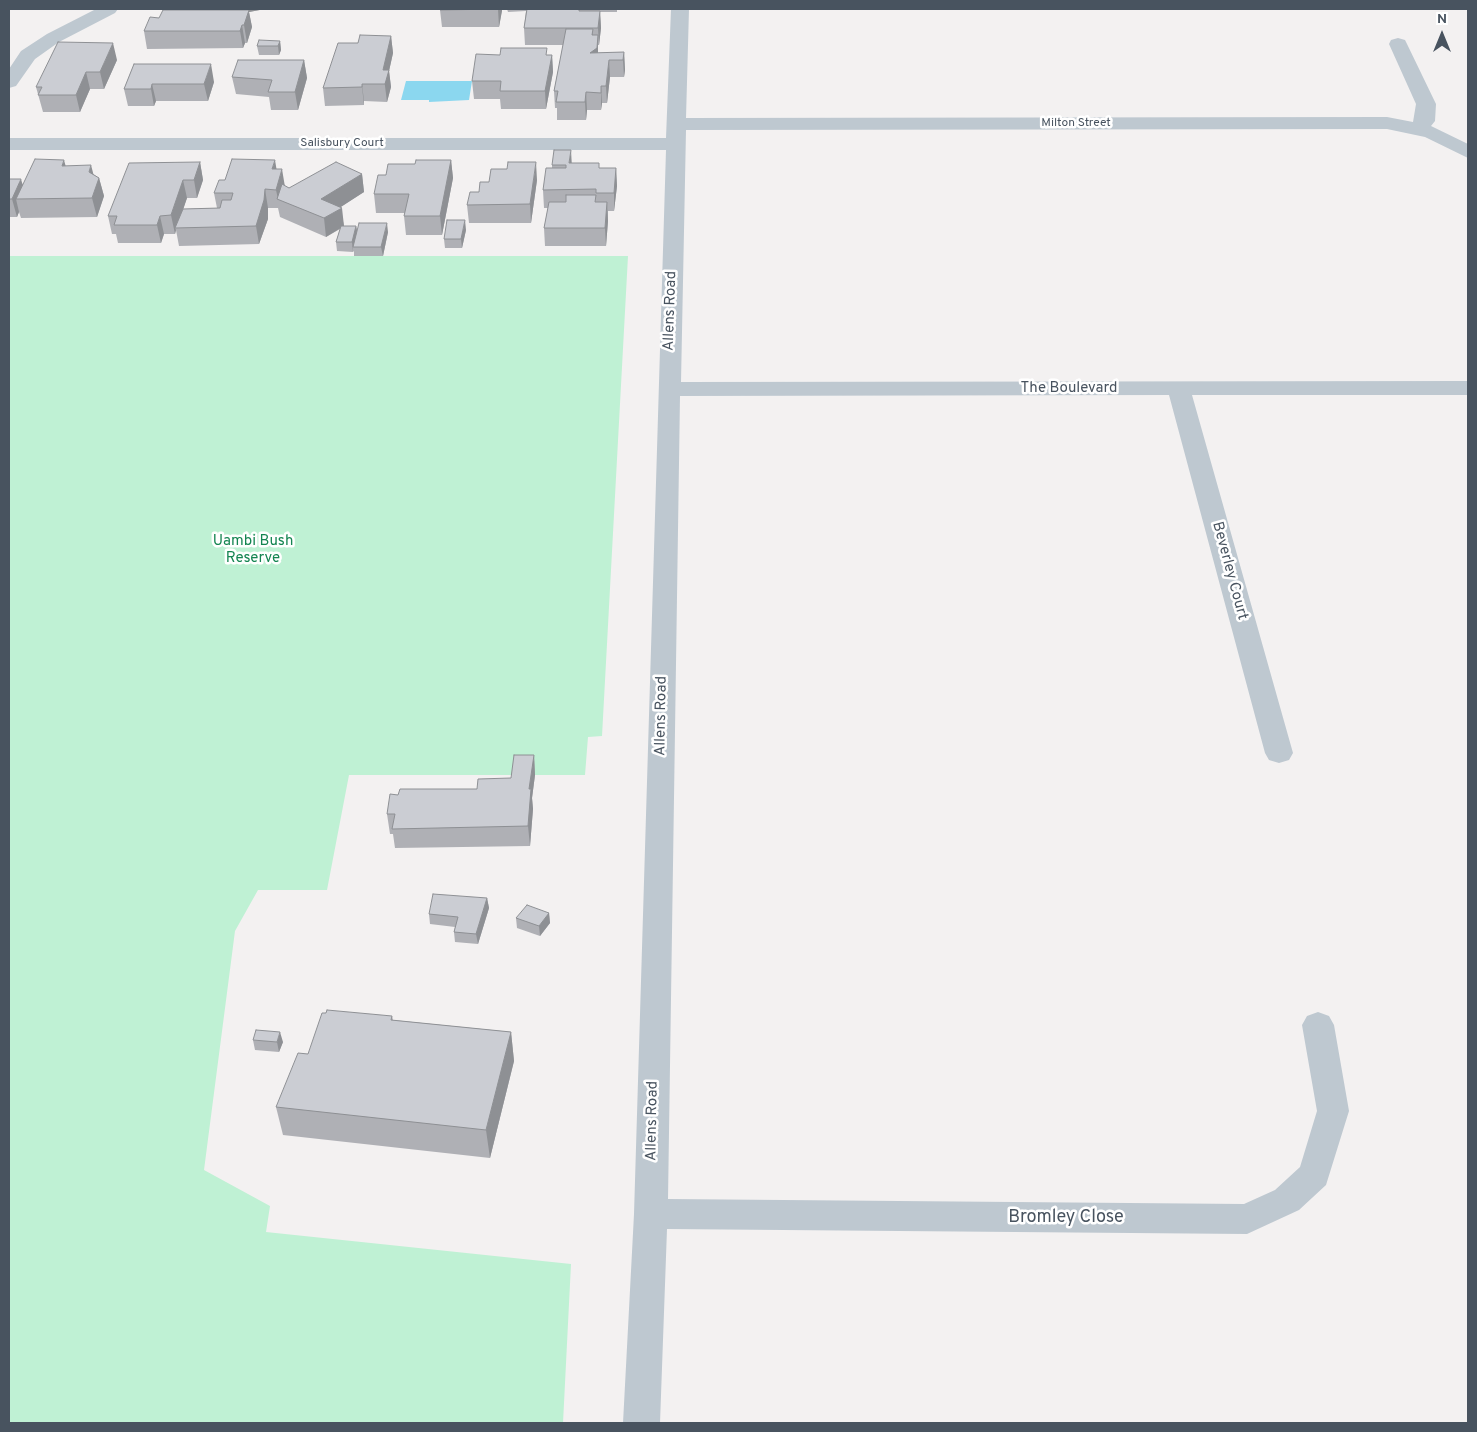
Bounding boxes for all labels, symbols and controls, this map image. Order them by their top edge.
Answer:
north arrow [1417,10,1467,60]
text: N [1437,11,1447,28]
street label: Milton Street [1041,117,1111,131]
street label: Salisbury Court [300,137,384,151]
street label: Allens Road [661,271,681,351]
street label: The Boulevard [1021,380,1117,398]
street label: Beverley Court [1207,520,1251,622]
park label: Uambi Bush Reserve [213,533,293,568]
street label: Allens Road [652,676,672,756]
street label: Allens Road [643,1081,663,1161]
street label: Bromley Close [1008,1207,1124,1229]

